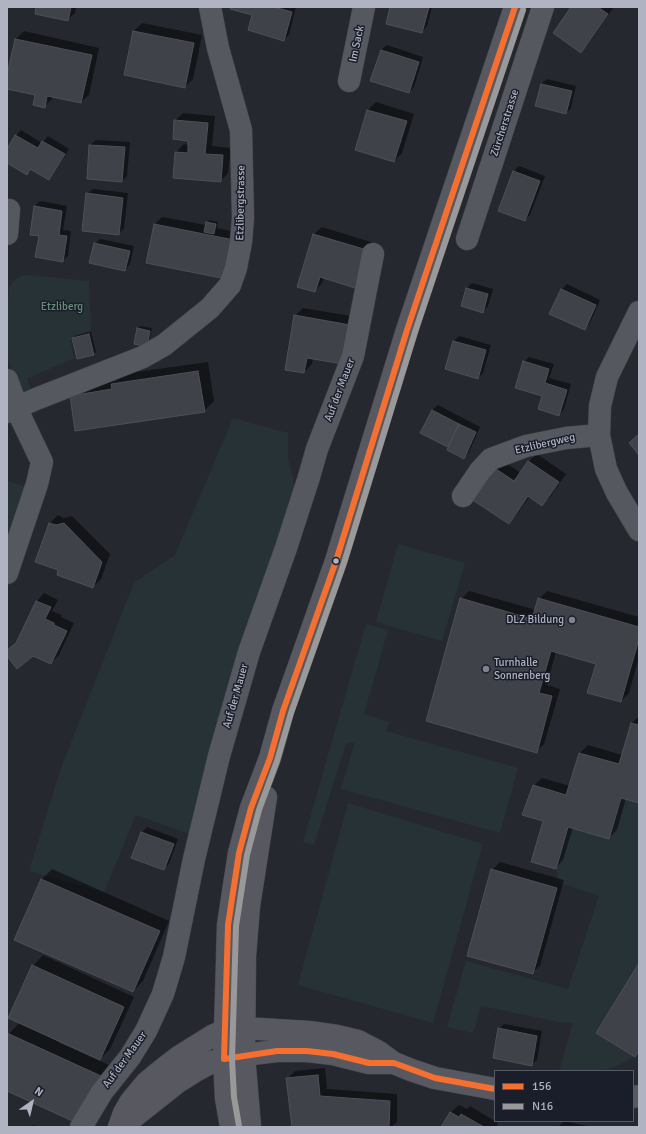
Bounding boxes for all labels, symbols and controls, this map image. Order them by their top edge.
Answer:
street label: Im Sack [347,25,367,63]
street label: Zürcherstrasse [488,88,522,158]
street label: Etzlibergstrasse [234,165,248,241]
park label: Etzliberg [41,300,83,314]
street label: Auf der Mauer [322,357,358,423]
street label: Etzlibergweg [514,431,576,457]
unlabelled marker [331,556,341,566]
place label: DLZ Bildung [506,613,564,627]
marker: DLZ Bildung [567,615,577,625]
place label: Turnhalle Sonnenberg [494,656,550,682]
street label: Auf der Mauer [220,662,252,730]
marker: Turnhalle Sonnenberg [481,664,491,674]
street label: Auf der Mauer [100,1029,150,1091]
legend [494,1070,634,1122]
text: 156 [532,1079,551,1094]
north arrow [12,1082,52,1122]
text: N [32,1084,46,1099]
text: N16 [532,1099,553,1114]

